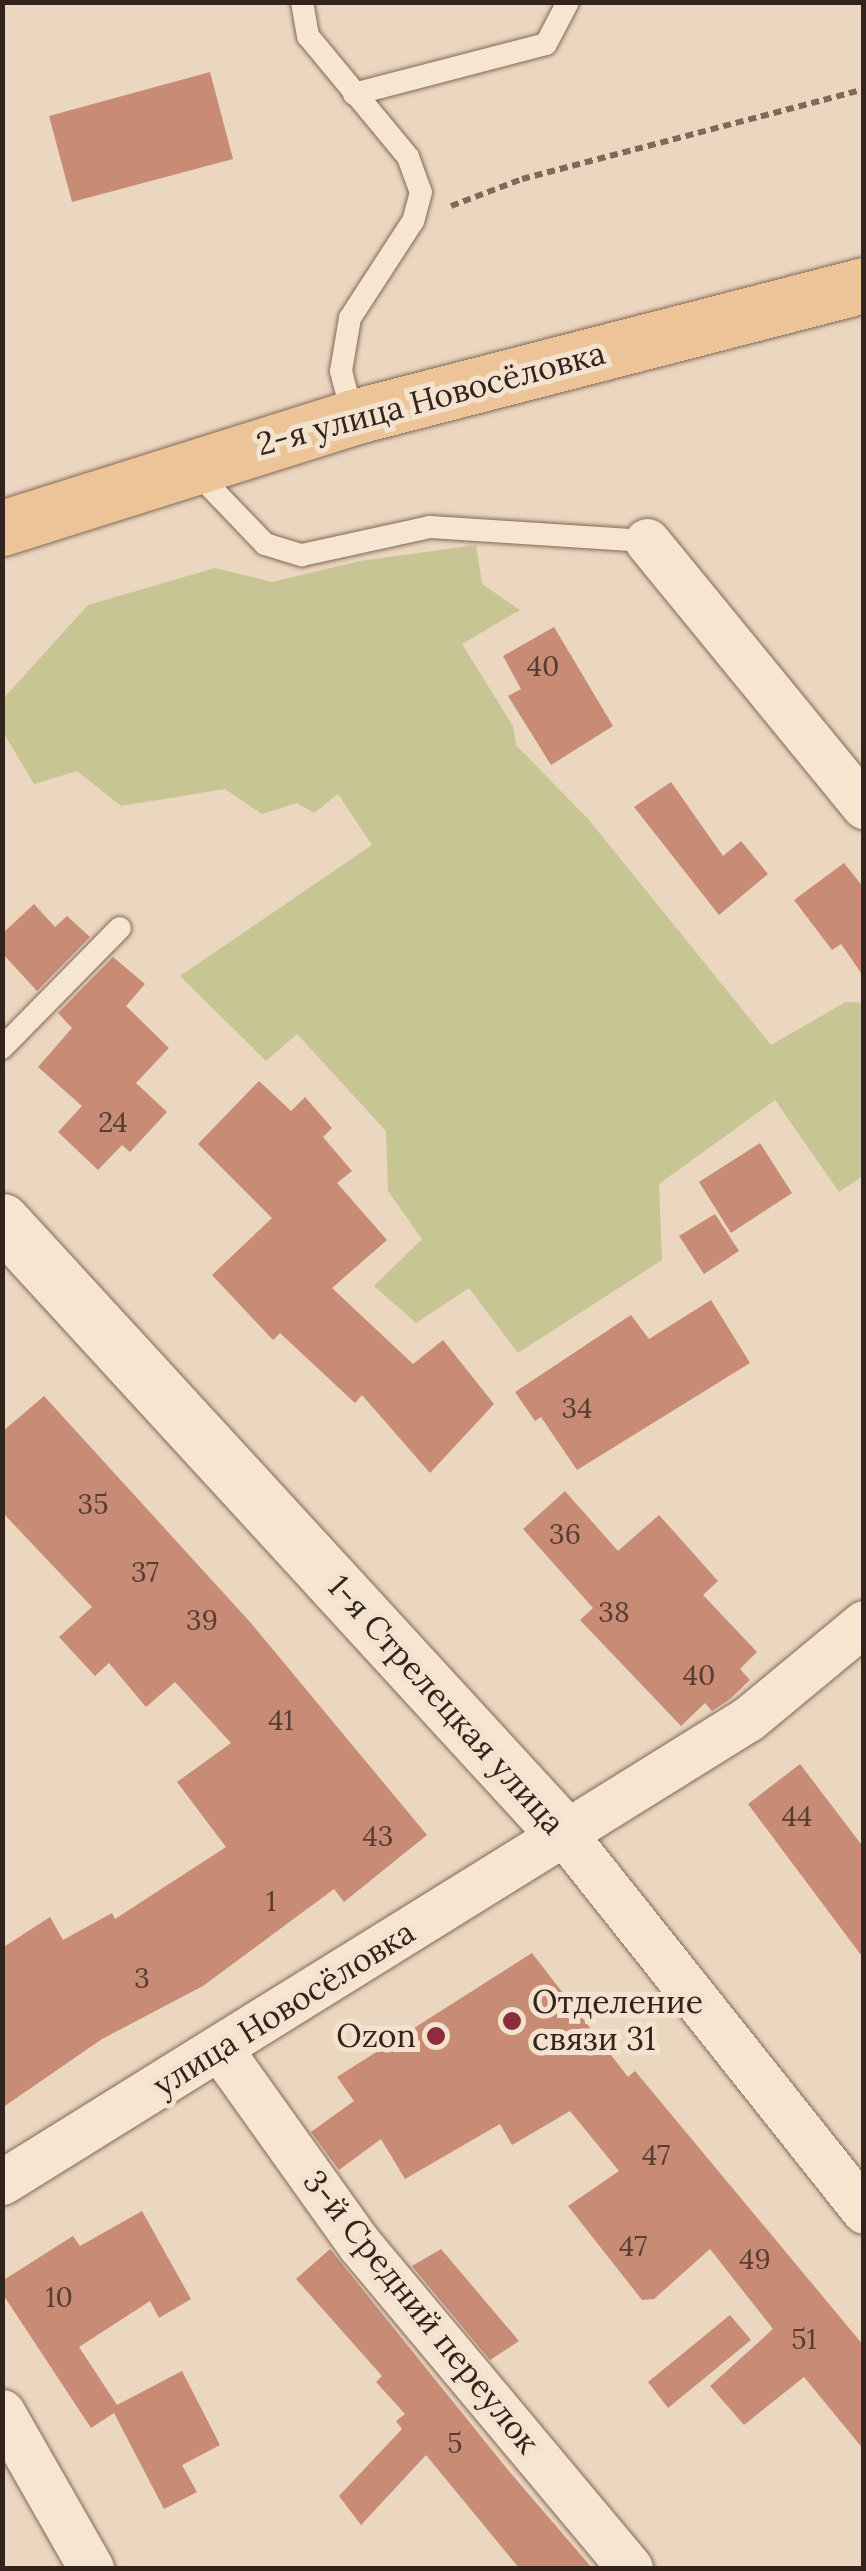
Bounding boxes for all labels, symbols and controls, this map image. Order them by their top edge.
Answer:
street label: 2-я улица Новосёловка [253,334,609,464]
house number: 40 [527,649,559,683]
house number: 24 [98,1105,128,1139]
house number: 34 [562,1391,592,1425]
house number: 35 [78,1487,108,1521]
house number: 36 [549,1517,581,1551]
house number: 37 [131,1555,159,1589]
street label: 1-я Стрелецкая улица [320,1568,572,1842]
house number: 38 [598,1595,630,1629]
house number: 39 [186,1603,218,1637]
house number: 40 [683,1658,715,1692]
house number: 41 [268,1703,294,1737]
house number: 44 [782,1799,812,1833]
house number: 43 [363,1819,393,1853]
house number: 1 [266,1884,276,1918]
street label: улица Новосёловка [146,1913,422,2105]
house number: 3 [134,1961,150,1995]
place label: Отделение связи 31 [532,1984,703,2059]
marker: Отделение связи 31 [501,2010,523,2032]
place label: Ozon [336,2017,416,2055]
marker: Ozon [425,2025,447,2047]
house number: 47 [642,2138,670,2172]
street label: 3-й Средний переулок [295,2163,547,2461]
house number: 47 [619,2229,647,2263]
house number: 49 [739,2242,771,2276]
house number: 10 [45,2280,73,2314]
house number: 51 [791,2322,817,2356]
house number: 5 [447,2426,463,2460]

